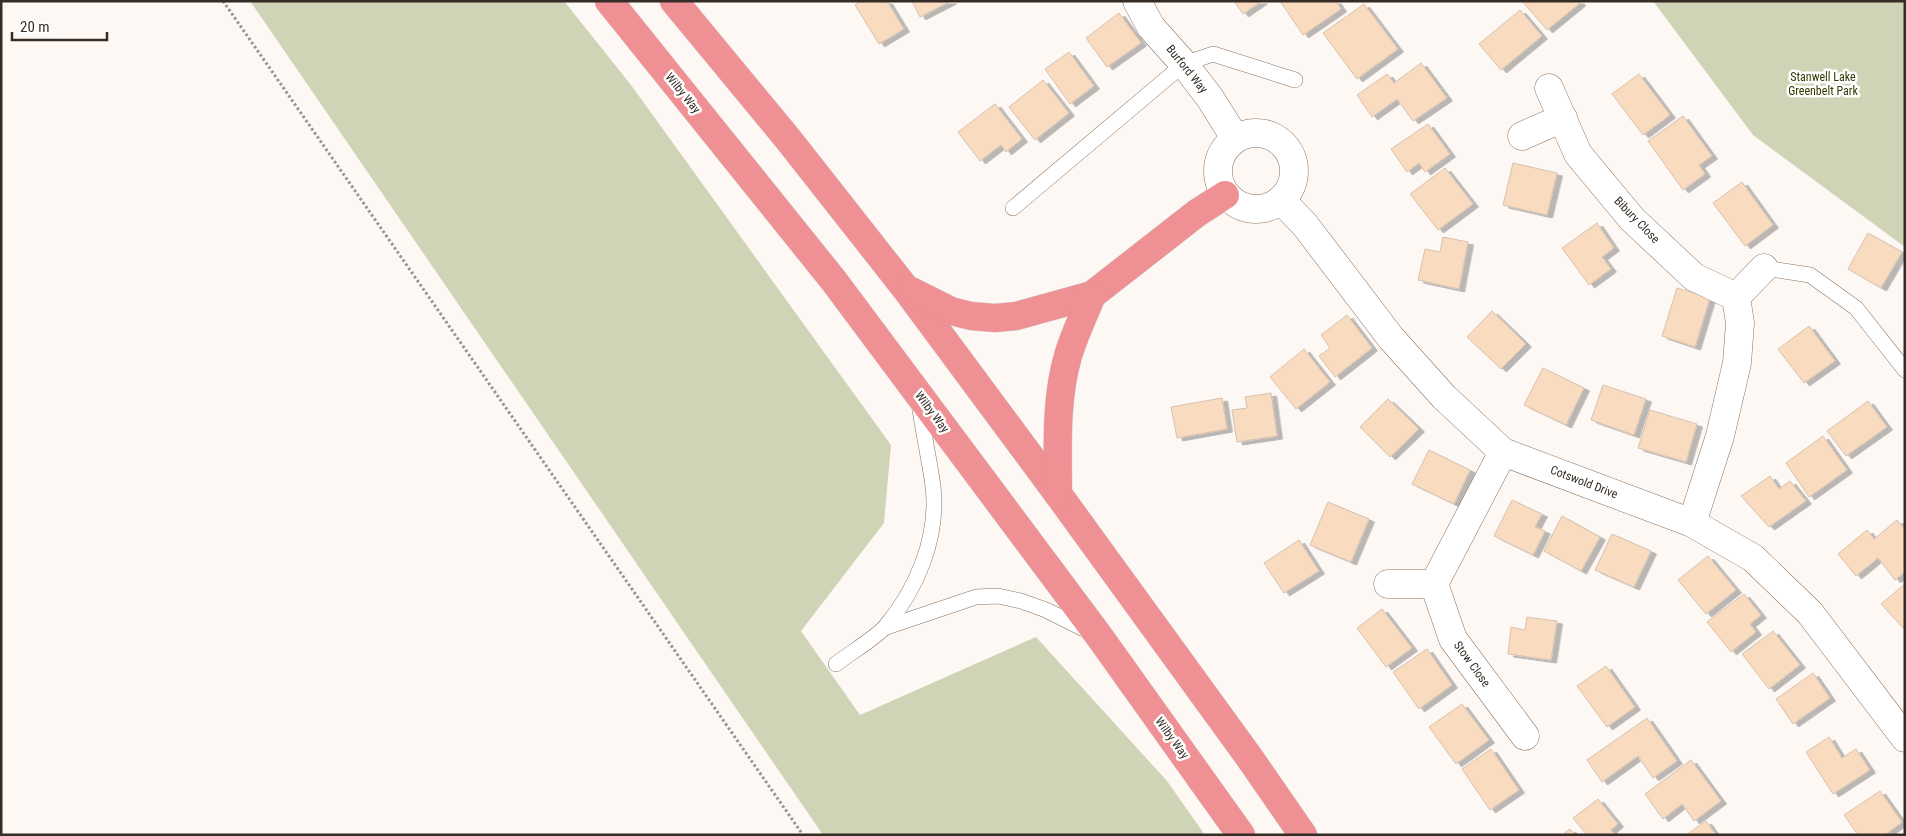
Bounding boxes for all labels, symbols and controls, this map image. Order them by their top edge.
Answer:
scale bar [12,10,108,42]
text: 20 m [20,18,50,36]
street label: Burford Way [1163,42,1211,96]
street label: Wilby Way [663,70,704,116]
park label: Stanwell Lake Greenbelt Park [1788,70,1858,98]
street label: Bibury Close [1611,194,1663,246]
street label: Wilby Way [912,389,952,435]
street label: Cotswold Drive [1548,463,1620,501]
street label: Stow Close [1451,638,1493,690]
street label: Wilby Way [1152,715,1192,761]

